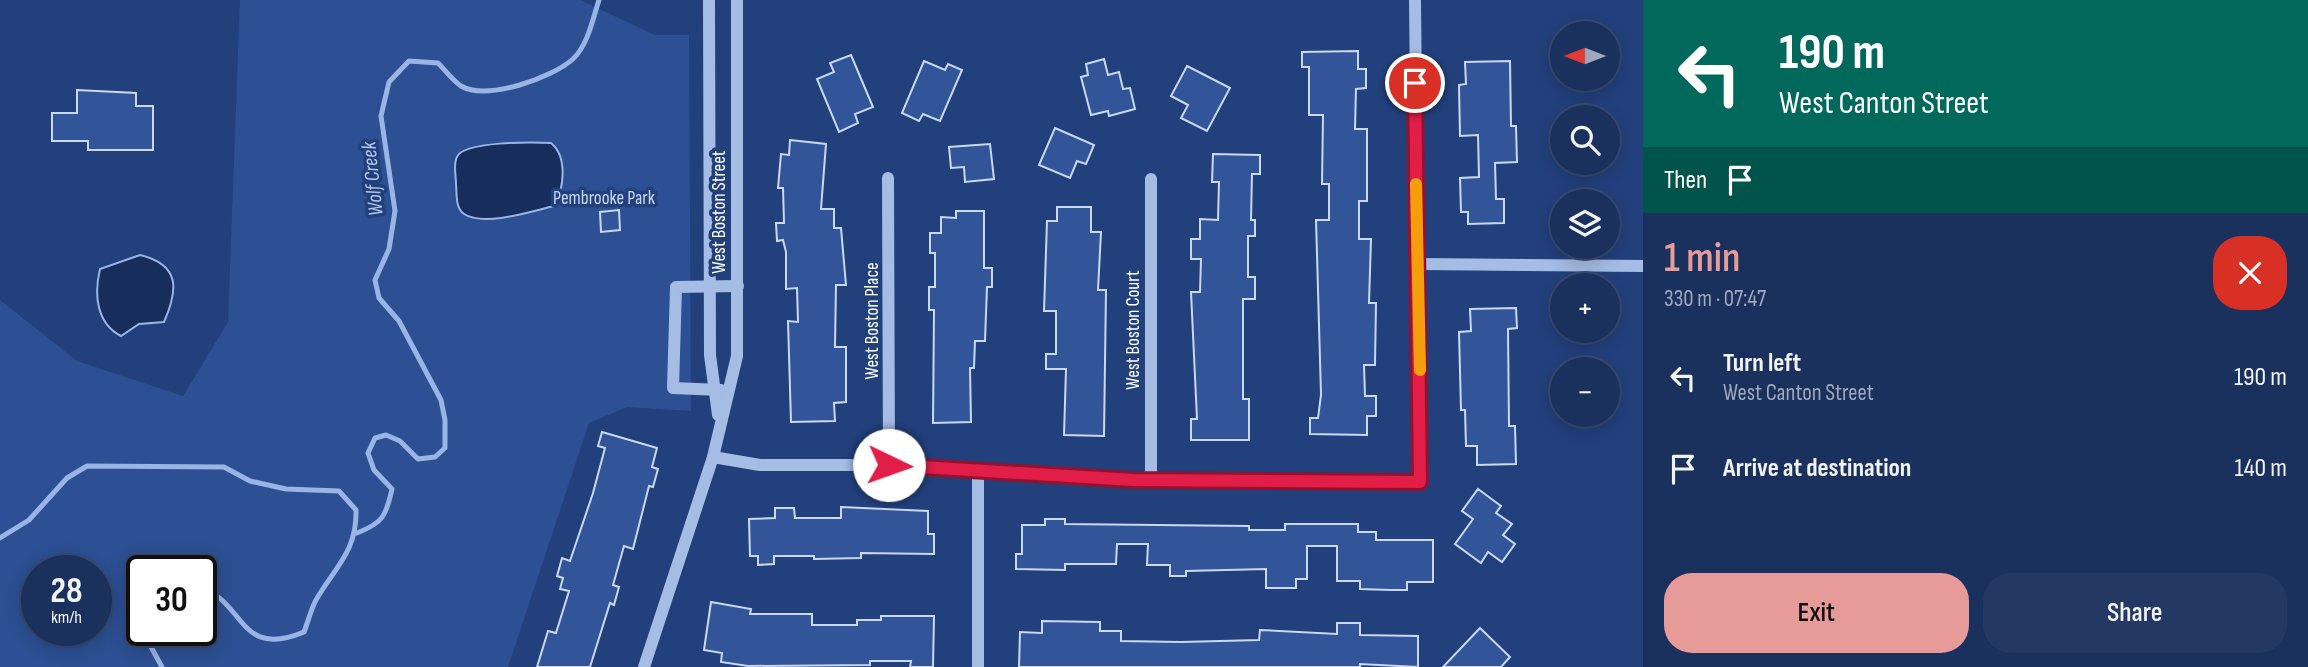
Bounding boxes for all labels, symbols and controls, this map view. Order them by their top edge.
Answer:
north arrow [1550,21,1620,91]
map controls [1550,21,1620,427]
text: 190 m [1779,24,1885,83]
icon: left [1664,28,1755,119]
pin [1385,53,1445,113]
icon: arrive [1396,64,1434,102]
text: West Canton Street [1779,84,1989,123]
button: search [1550,105,1620,175]
water label: Wolf Creek [356,140,389,217]
street label: West Boston Street [708,150,731,274]
icon: arrive [1721,161,1759,199]
text: Then [1664,165,1707,196]
park label: Pembrooke Park [553,187,656,210]
button: layers [1550,189,1620,259]
text: 1 min [1664,233,1740,284]
button: close [2213,236,2287,310]
street label: West Boston Place [861,262,884,380]
street label: West Boston Court [1122,270,1145,390]
button: + [1550,273,1620,343]
text: 330 m · 07:47 [1664,285,1766,313]
text: Turn left [1723,348,1801,379]
button: − [1550,357,1620,427]
icon: left [1664,359,1702,397]
text: 190 m [2234,362,2287,393]
text: West Canton Street [1723,379,1874,407]
position arrow [852,428,926,502]
icon: arrive [1664,450,1702,488]
text: Arrive at destination [1723,453,1911,484]
text: 140 m [2235,453,2287,484]
speed limit sign: 30 [126,555,217,646]
text: 28 [51,570,82,613]
button: Exit [1664,573,1969,653]
button: Share [1983,573,2287,653]
text: km/h [51,607,82,628]

